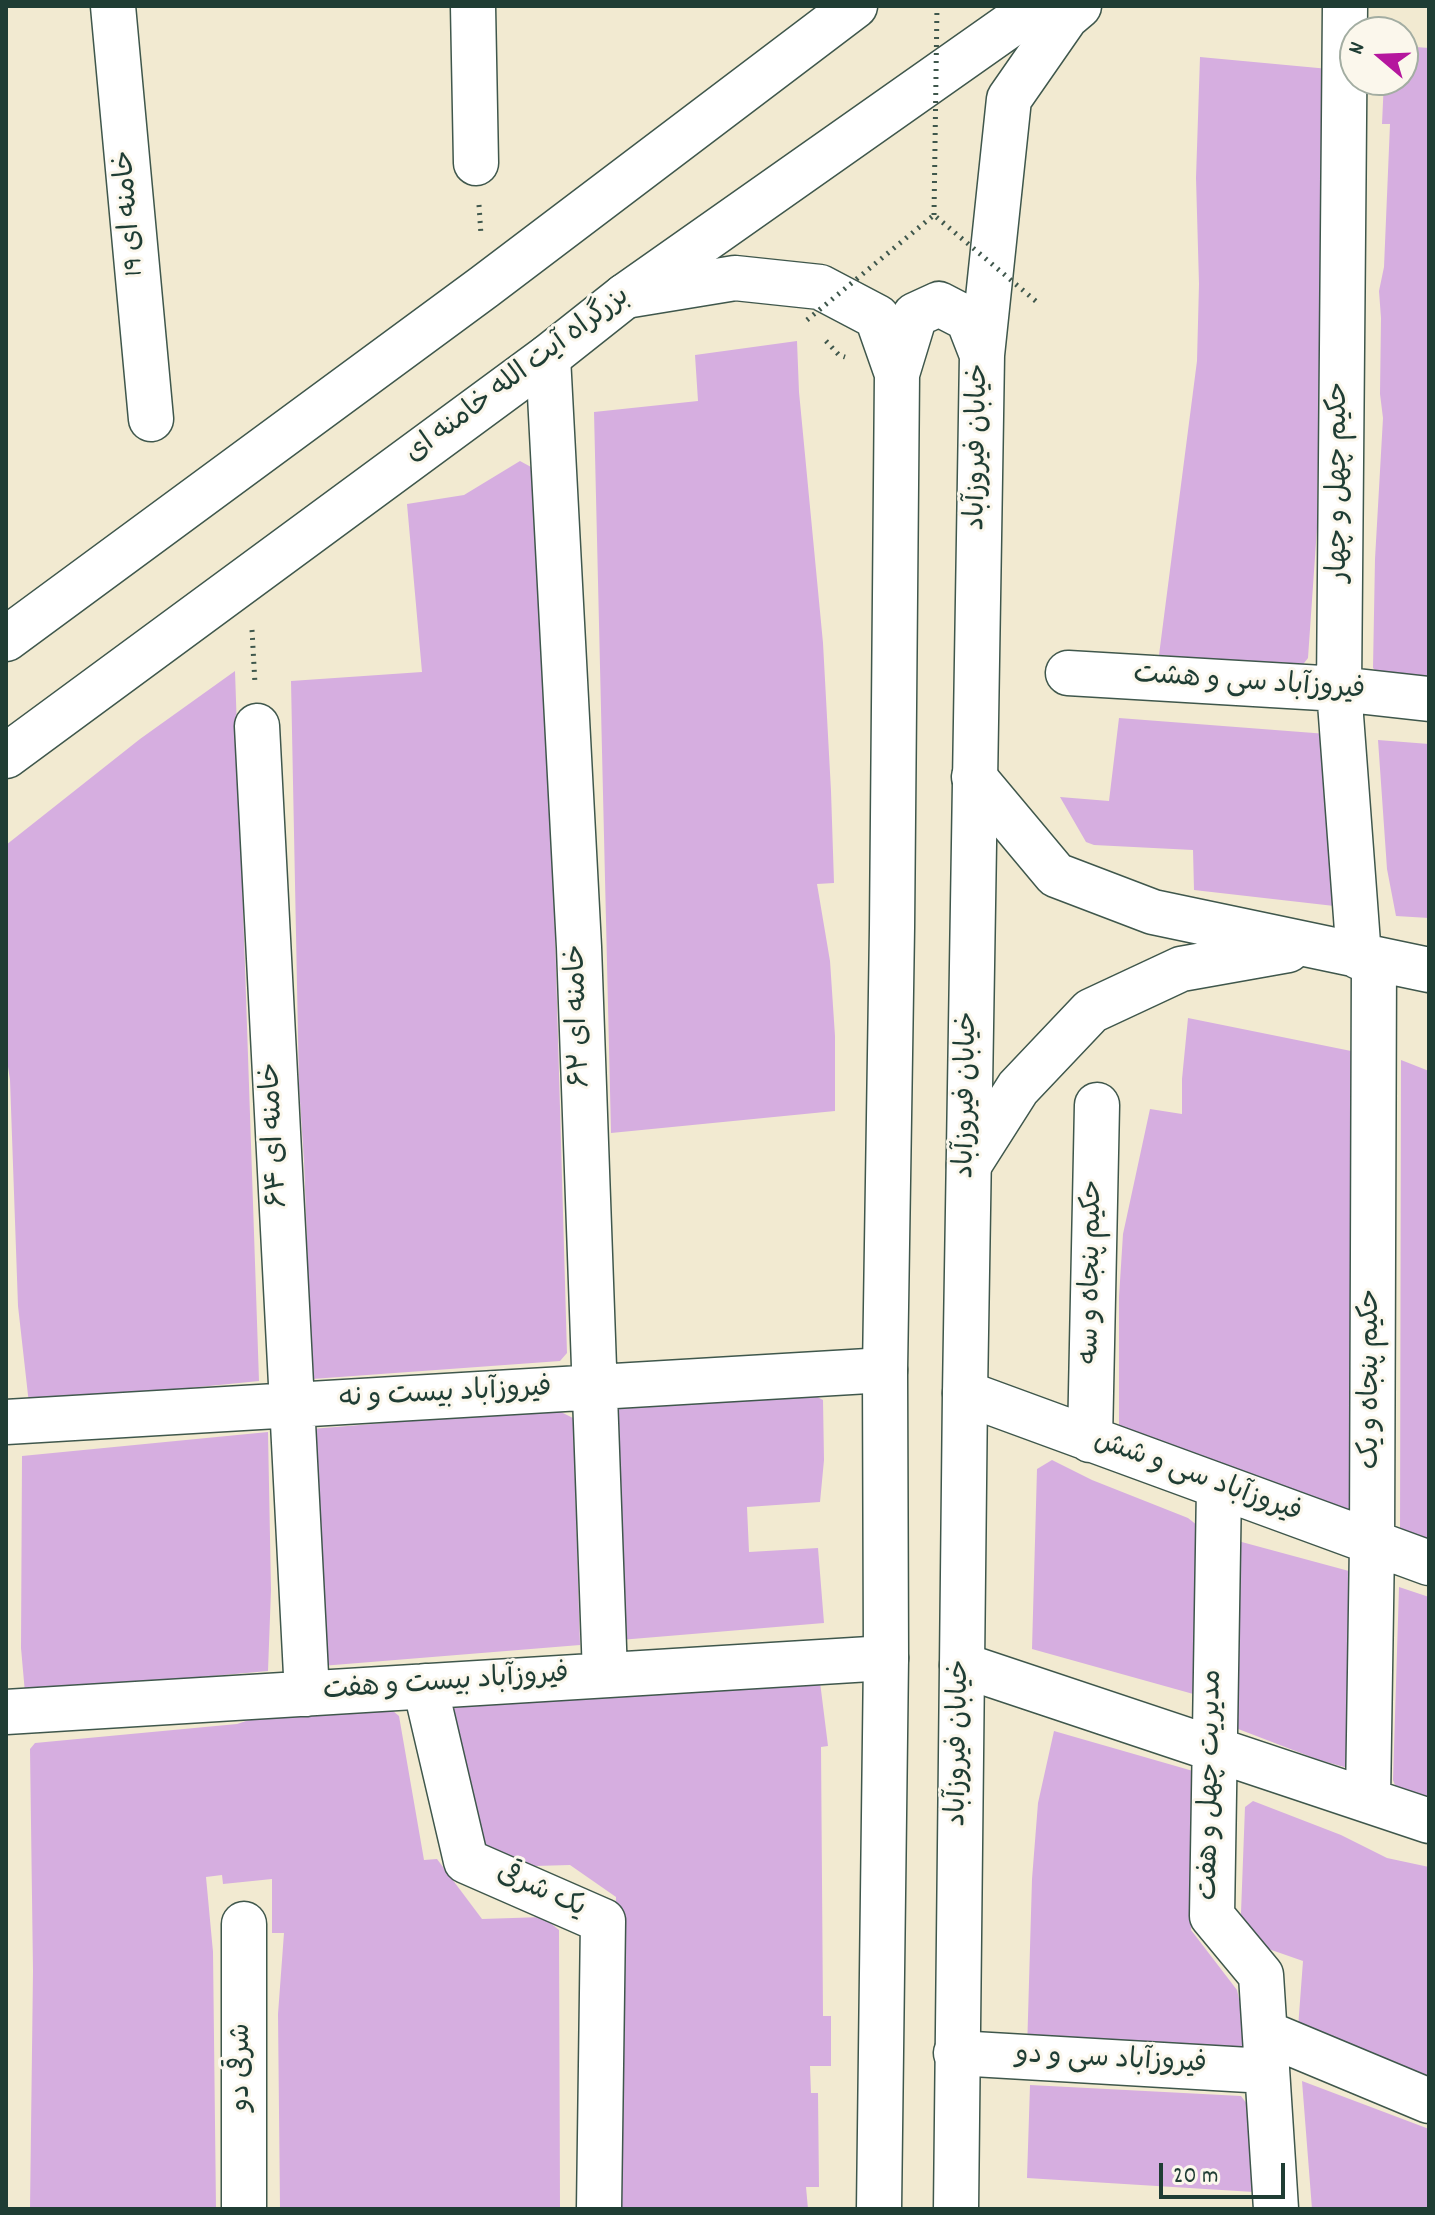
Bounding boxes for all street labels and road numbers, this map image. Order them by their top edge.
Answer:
street label: خامنه ای 19 [110,149,154,277]
street label: بزرگراه آیت الله خامنه ای [400,282,638,472]
street label: خیابان فیروزآباد [962,363,998,531]
street label: حکیم چهل و چهار [1324,382,1358,582]
street label: فیروزآباد سی و هشت [1132,660,1366,710]
street label: خامنه ای ۶۲ [562,944,600,1088]
street label: خیابان فیروزآباد [951,1011,987,1179]
street label: خامنه ای ۶۴ [256,1061,298,1209]
street label: حکیم پنجاه و سه [1076,1180,1112,1364]
street label: حکیم پنجاه و یک [1356,1289,1390,1469]
street label: فیروزآباد بیست و نه [338,1374,552,1418]
street label: فیروزآباد سی و شش [1089,1426,1305,1532]
street label: خیابان فیروزآباد [943,1659,979,1827]
street label: فیروزآباد بیست و هفت [322,1660,570,1710]
street label: مدیریت چهل و هفت [1194,1669,1232,1901]
street label: یک شرقی [490,1858,590,1928]
street label: شرقی دو [227,2023,261,2111]
street label: فیروزآباد سی و دو [1015,2040,1207,2084]

